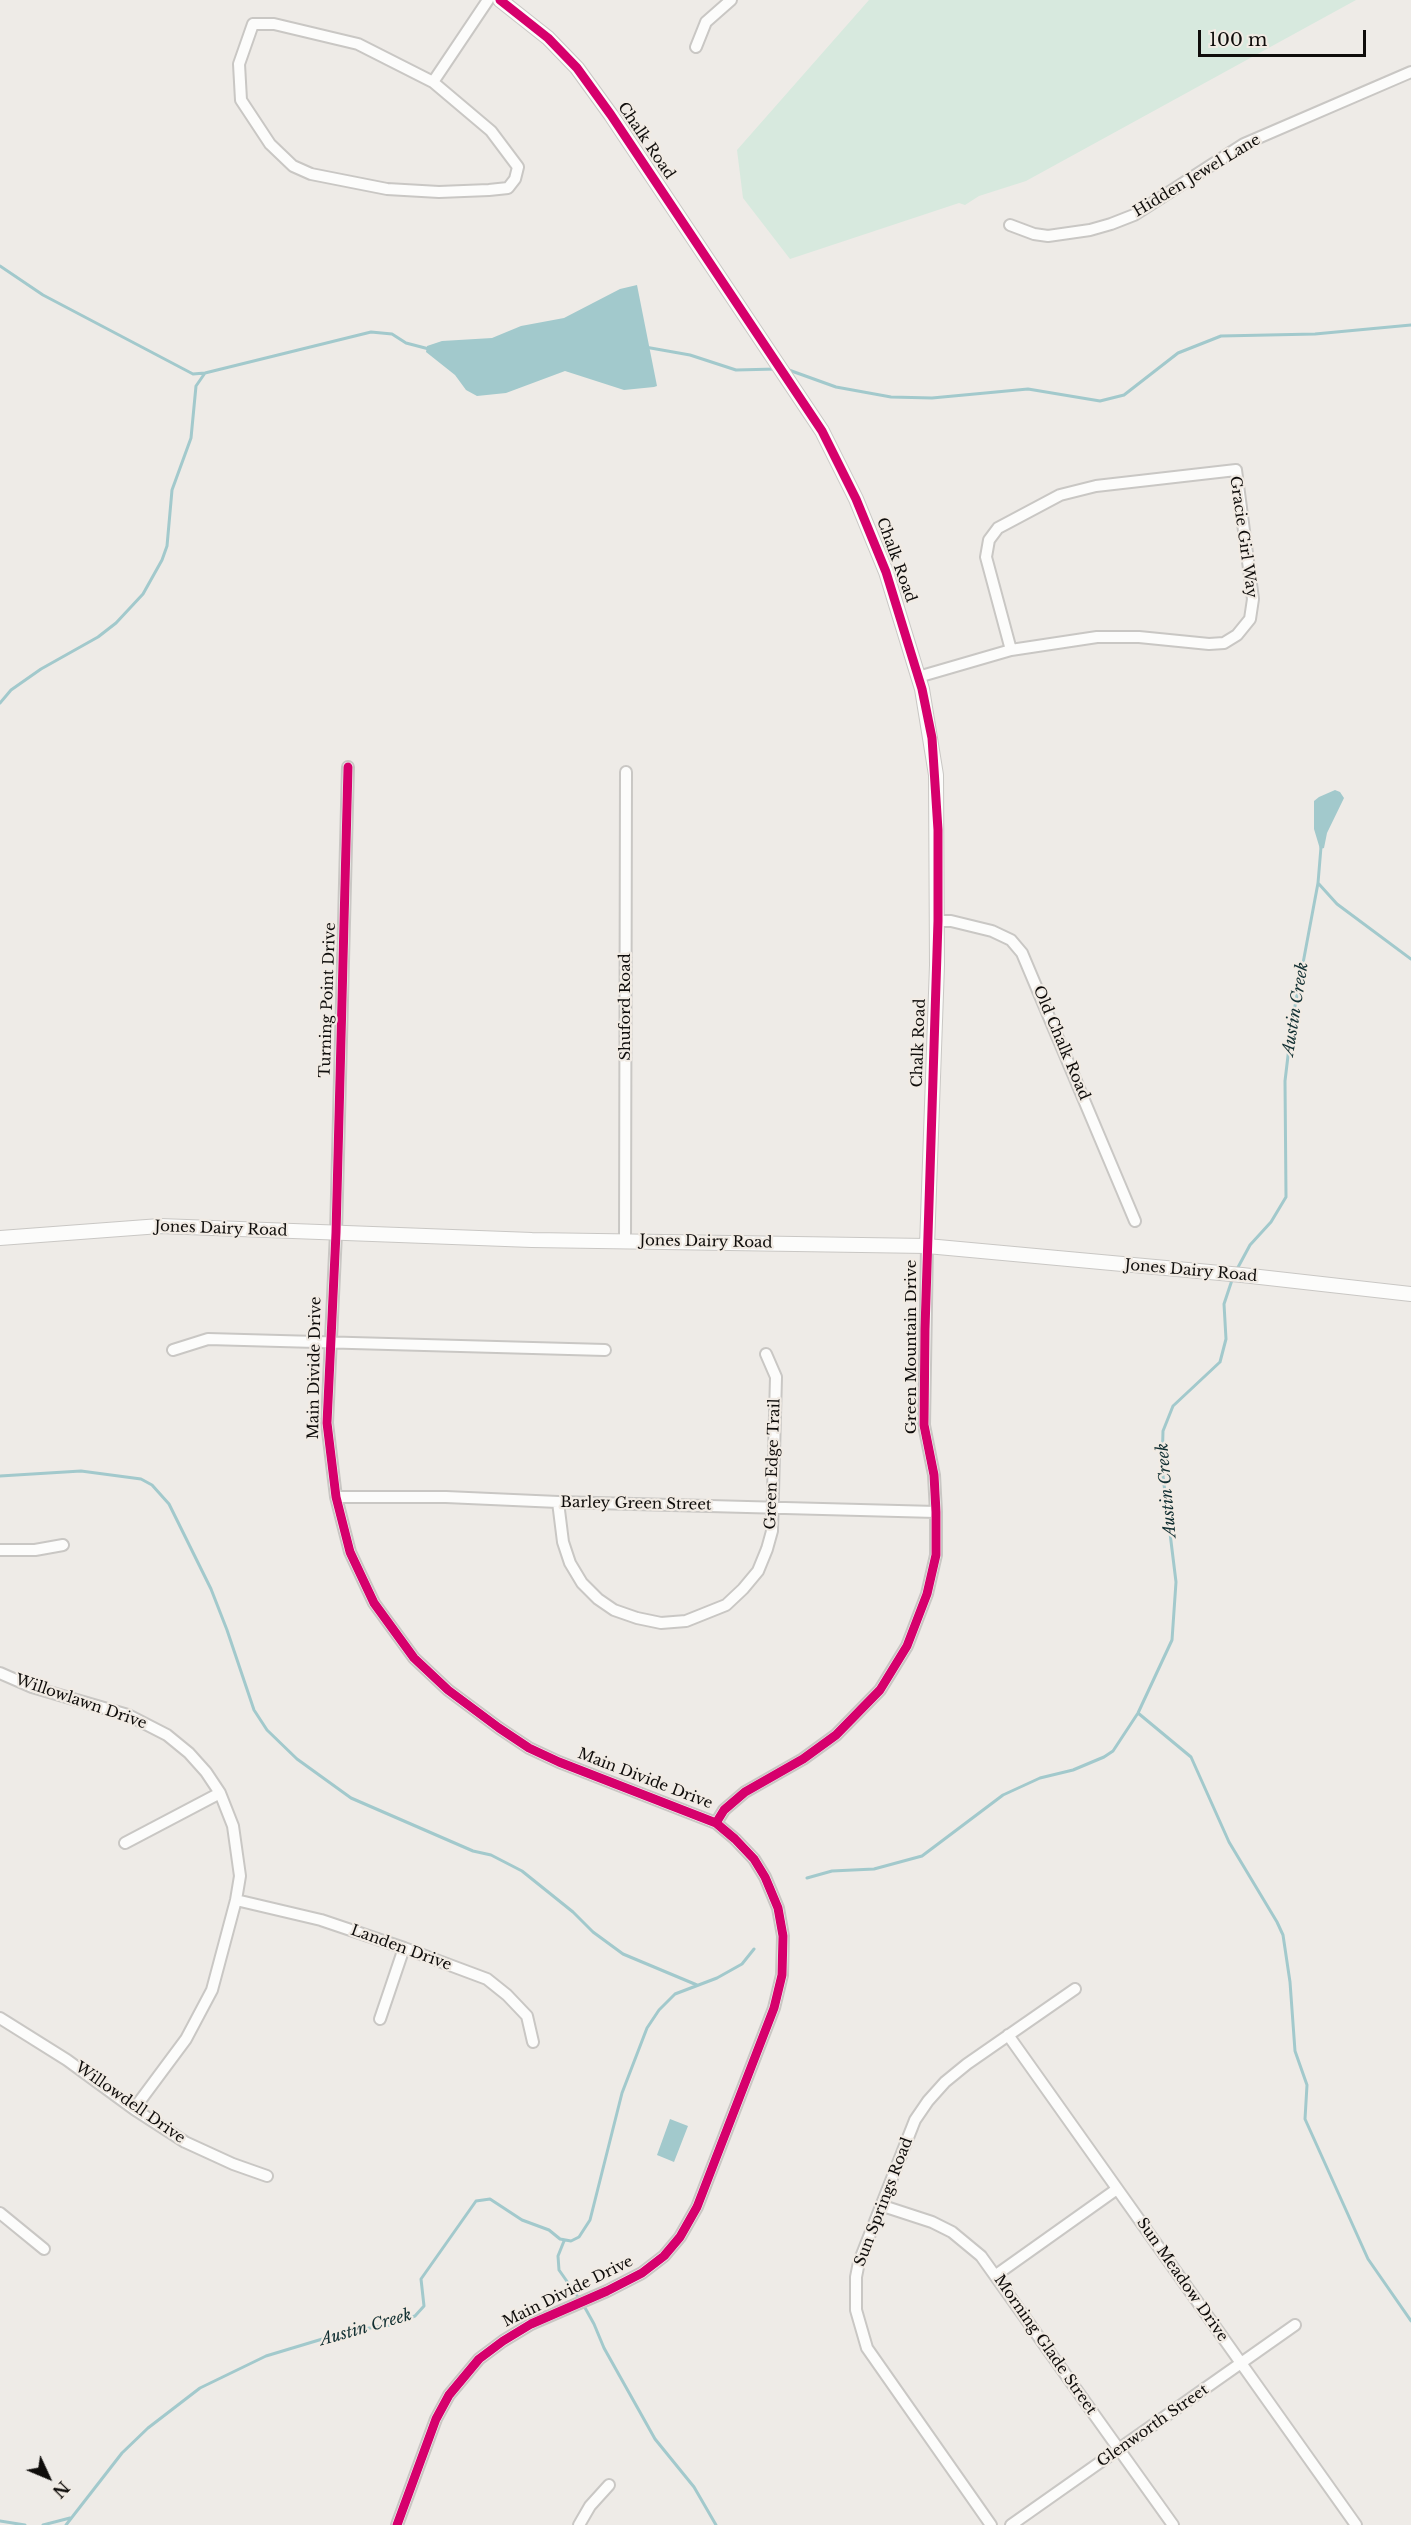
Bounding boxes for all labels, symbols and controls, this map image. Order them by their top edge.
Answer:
scale bar [1201,18,1369,56]
text: 100 m [1209,29,1267,51]
street label: Chalk Road [614,99,678,183]
street label: Hidden Jewel Lane [1130,131,1264,221]
street label: Gracie Girl Way [1226,475,1260,599]
street label: Chalk Road [872,515,920,605]
street label: Turning Point Drive [316,922,340,1078]
street label: Shuford Road [617,953,635,1061]
water label: Austin Creek [1279,961,1313,1057]
street label: Old Chalk Road [1029,983,1093,1103]
street label: Chalk Road [908,998,930,1088]
street label: Jones Dairy Road [154,1218,288,1240]
street label: Jones Dairy Road [639,1232,773,1252]
street label: Jones Dairy Road [1124,1256,1258,1286]
street label: Green Mountain Drive [903,1260,921,1434]
street label: Main Divide Drive [305,1296,325,1440]
street label: Green Edge Trail [762,1398,784,1530]
water label: Austin Creek [1153,1442,1181,1538]
street label: Barley Green Street [560,1494,712,1514]
street label: Willowlawn Drive [13,1671,149,1733]
street label: Main Divide Drive [575,1745,715,1813]
street label: Landen Drive [348,1921,454,1975]
street label: Willowdell Drive [72,2058,188,2148]
street label: Sun Springs Road [851,2135,917,2269]
street label: Sun Meadow Drive [1133,2215,1231,2345]
street label: Main Divide Drive [500,2253,636,2331]
street label: Morning Glade Street [990,2272,1100,2418]
water label: Austin Creek [318,2306,414,2350]
street label: Glenworth Street [1094,2381,1212,2471]
north arrow [18,2447,78,2507]
text: N [49,2477,73,2502]

